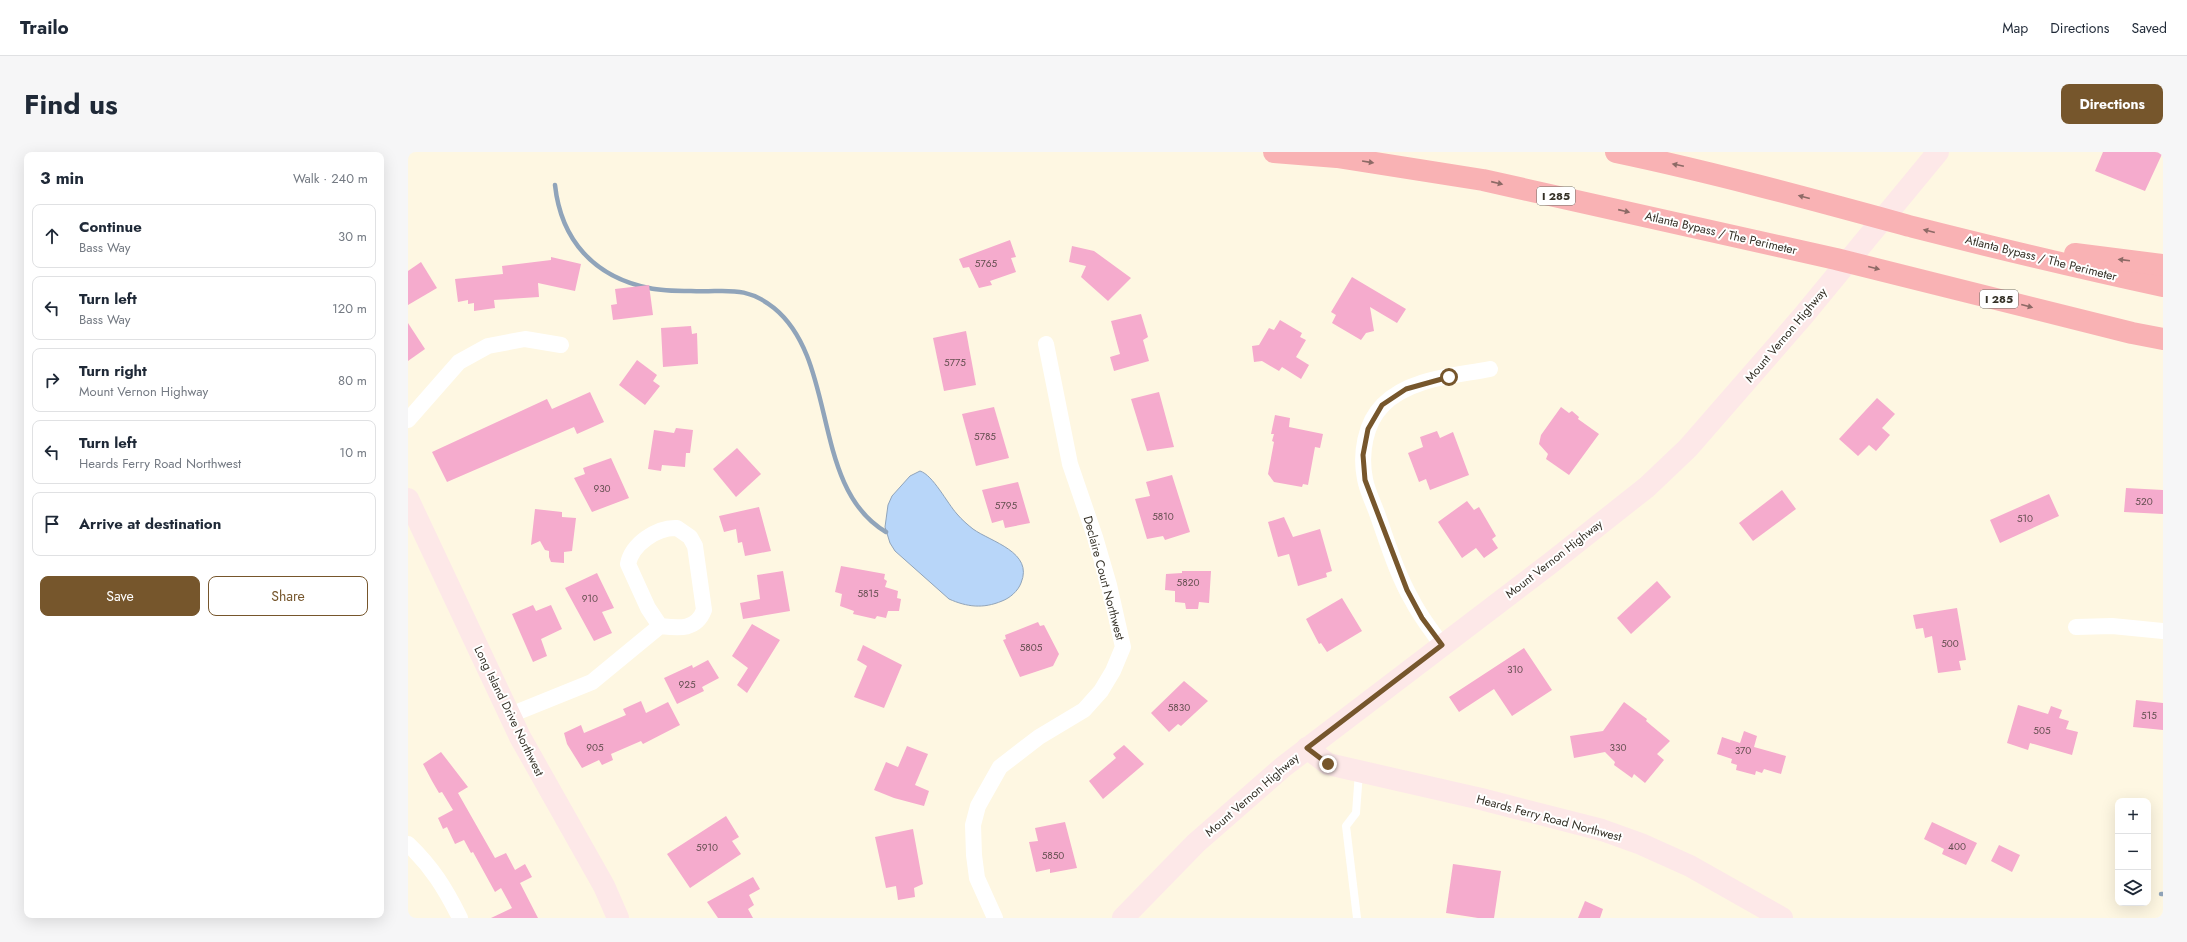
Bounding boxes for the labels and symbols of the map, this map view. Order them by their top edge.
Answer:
one-way arrow [1362,159,1375,165]
one-way arrow [1672,161,1684,167]
one-way arrow [1491,180,1503,186]
road number: I 285 [1537,187,1575,205]
one-way arrow [1797,194,1809,200]
street label: Atlanta Bypass / The Perimeter [1643,207,1800,259]
one-way arrow [1617,209,1630,215]
one-way arrow [1923,227,1935,233]
street label: Atlanta Bypass / The Perimeter [1963,230,2119,286]
house number: 5765 [975,256,998,271]
one-way arrow [2118,257,2130,263]
one-way arrow [1868,265,1880,271]
street label: Mount Vernon Highway [1741,283,1832,386]
road number: I 285 [1980,290,2018,308]
one-way arrow [2021,303,2033,309]
house number: 5775 [944,355,966,370]
route start [1440,368,1458,386]
house number: 5785 [974,429,996,444]
house number: 930 [593,481,611,496]
house number: 520 [2135,494,2153,509]
house number: 5795 [995,498,1018,513]
house number: 5810 [1152,509,1174,524]
house number: 510 [2017,511,2033,526]
street label: Declaire Court Northwest [1079,514,1129,642]
street label: Mount Vernon Highway [1501,515,1607,603]
house number: 5820 [1177,575,1199,590]
house number: 5815 [857,586,879,601]
house number: 910 [582,591,598,606]
house number: 500 [1941,636,1959,651]
house number: 5805 [1020,640,1043,655]
street label: Long Island Drive Northwest [470,643,548,779]
house number: 310 [1507,662,1523,677]
house number: 925 [678,677,696,692]
house number: 5830 [1168,700,1190,715]
house number: 515 [2141,708,2157,723]
house number: 505 [2033,723,2051,738]
house number: 905 [586,740,604,755]
house number: 330 [1610,740,1626,755]
house number: 370 [1735,743,1751,758]
street label: Mount Vernon Highway [1201,749,1303,841]
route end [1319,755,1337,773]
street label: Heards Ferry Road Northwest [1474,790,1624,846]
house number: 400 [1948,839,1966,854]
house number: 5910 [696,840,718,855]
house number: 5850 [1042,848,1064,863]

